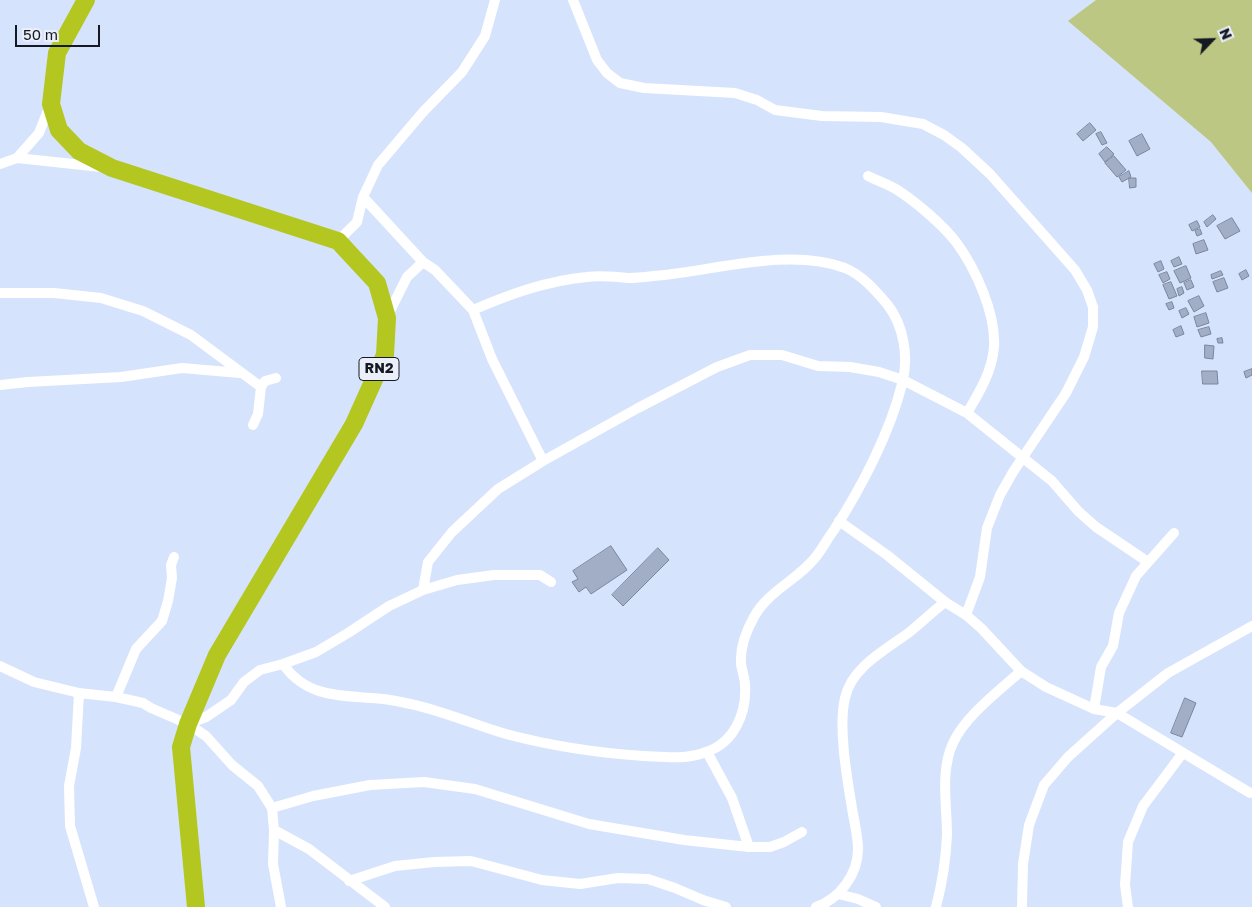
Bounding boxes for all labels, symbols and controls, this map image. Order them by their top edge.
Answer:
scale bar [18,15,102,47]
north arrow [1187,15,1237,65]
text: 50 m [23,25,58,43]
text: N [1216,25,1236,42]
road number: RN2 [359,358,399,380]

